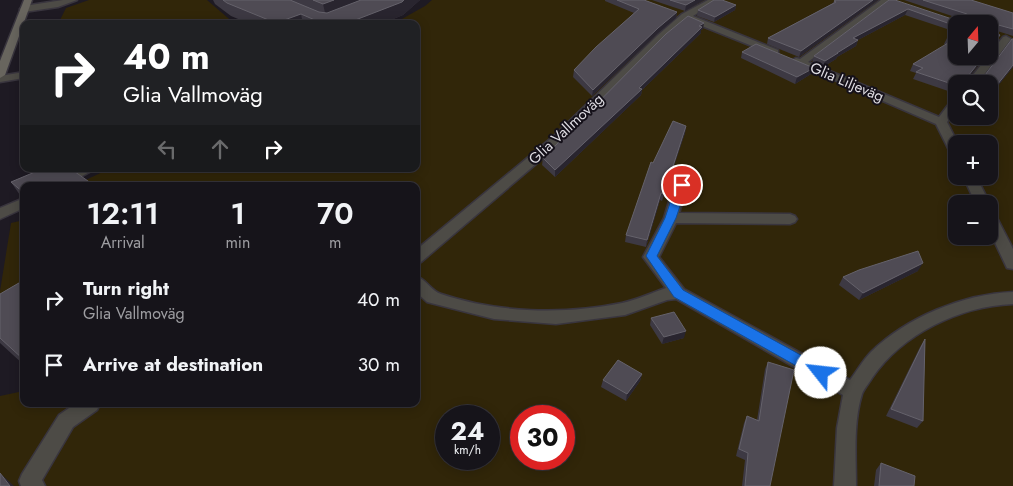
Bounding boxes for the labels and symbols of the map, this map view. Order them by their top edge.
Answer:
north arrow [948,15,998,65]
street label: Glia Liljeväg [807,57,887,107]
street label: Glia Vallmoväg [524,88,608,170]
pin [661,164,703,206]
position arrow [794,346,846,398]
speed limit sign: 30 [510,405,575,470]

